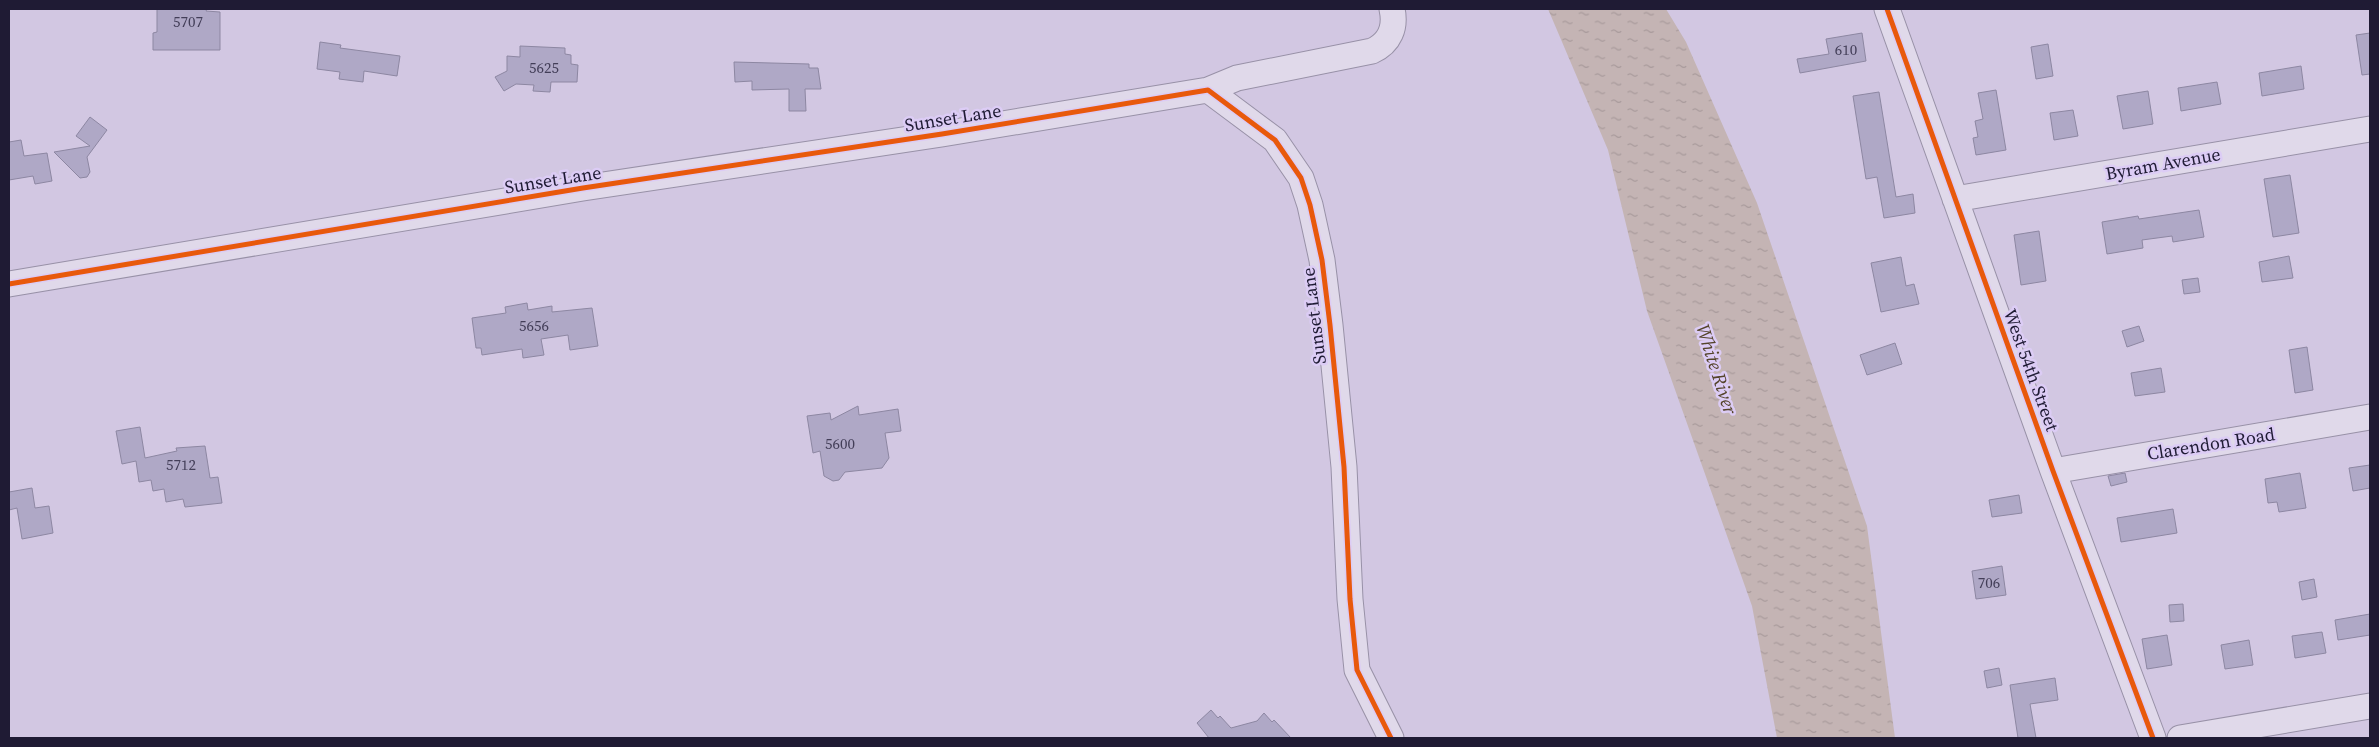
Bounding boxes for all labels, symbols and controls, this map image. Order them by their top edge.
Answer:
house number: 5707 [173,11,203,32]
house number: 610 [1835,39,1857,60]
house number: 5625 [529,57,559,78]
street label: Sunset Lane [903,98,1003,137]
street label: Byram Avenue [2103,141,2222,186]
street label: Sunset Lane [503,160,603,199]
street label: Sunset Lane [1295,266,1332,366]
street label: West 54th Street [1998,305,2065,435]
house number: 5656 [519,315,549,336]
water label: White River [1690,321,1744,419]
street label: Clarendon Road [2145,421,2277,466]
house number: 5600 [825,433,855,454]
house number: 5712 [166,454,196,475]
house number: 706 [1978,572,2000,593]

